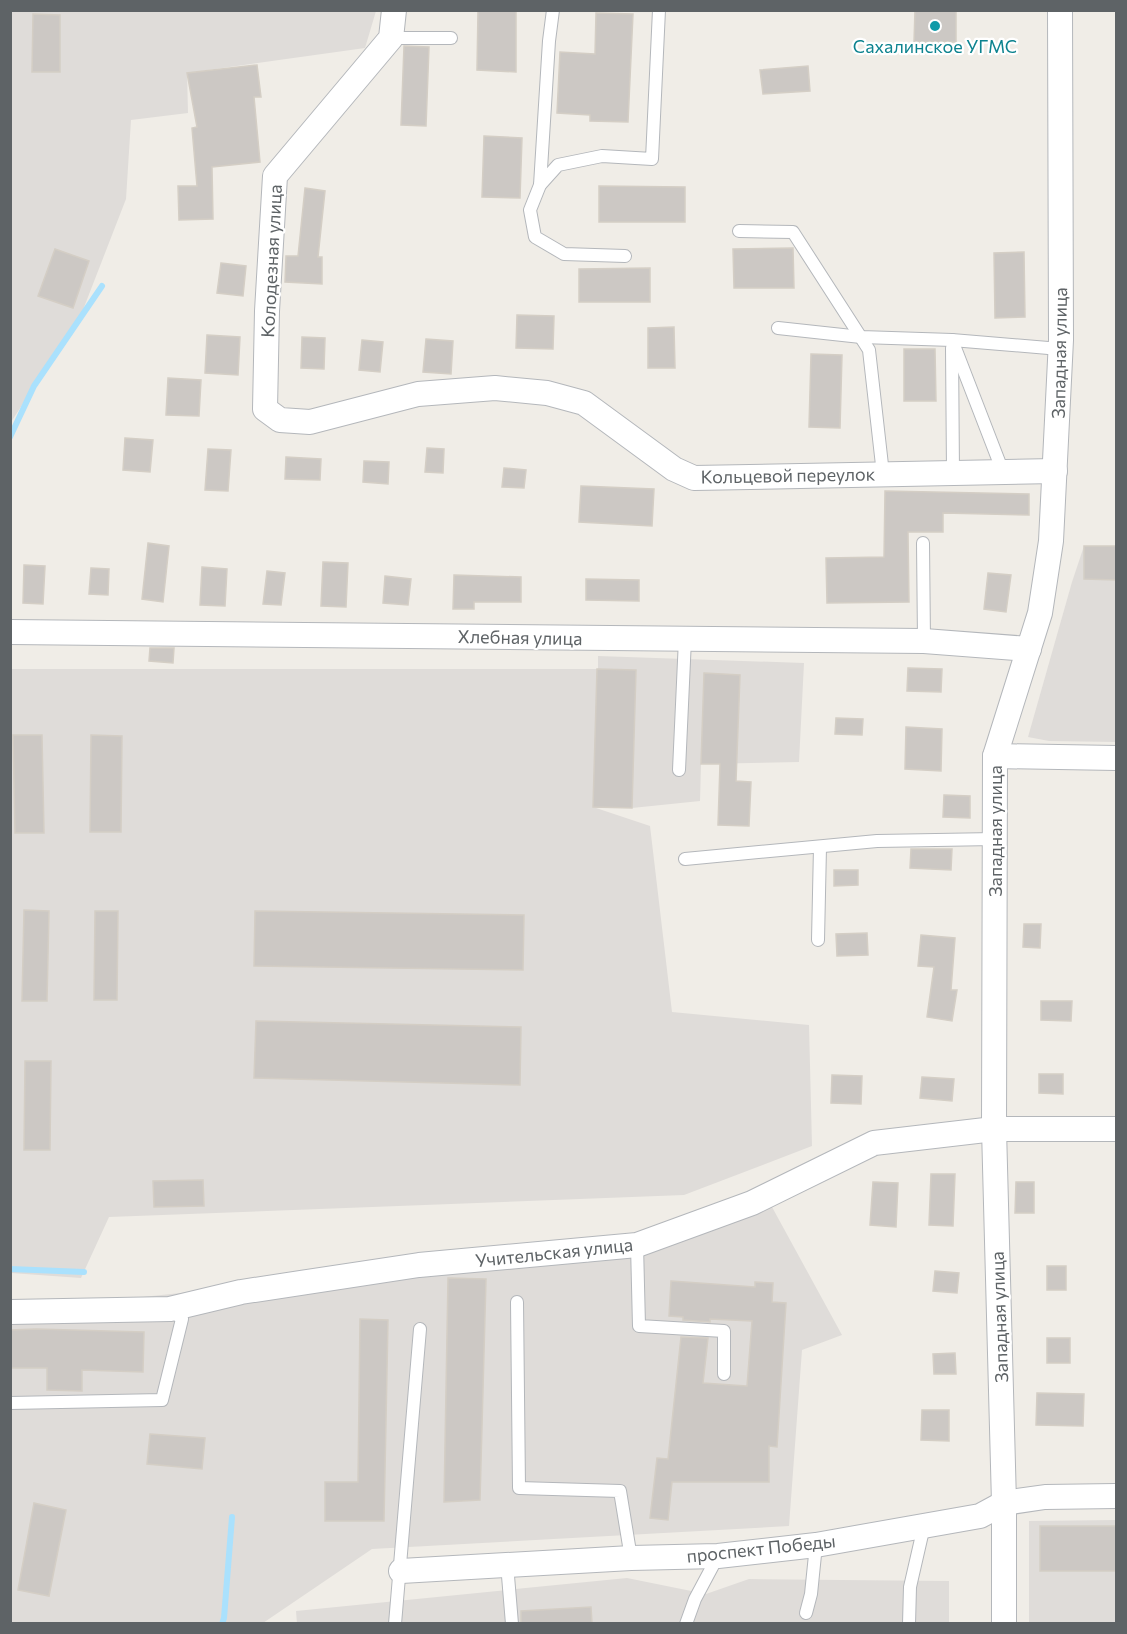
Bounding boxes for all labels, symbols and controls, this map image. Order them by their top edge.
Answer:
marker: Сахалинское УГМС [928,19,942,33]
place label: Сахалинское УГМС [853,35,1017,57]
street label: Колодезная улица [256,184,286,338]
street label: Западная улица [1047,287,1071,419]
street label: Кольцевой переулок [700,462,876,488]
street label: Хлебная улица [457,625,583,649]
street label: Западная улица [984,765,1006,897]
street label: Учительская улица [474,1233,634,1271]
street label: Западная улица [986,1251,1012,1383]
street label: проспект Победы [685,1529,837,1567]

